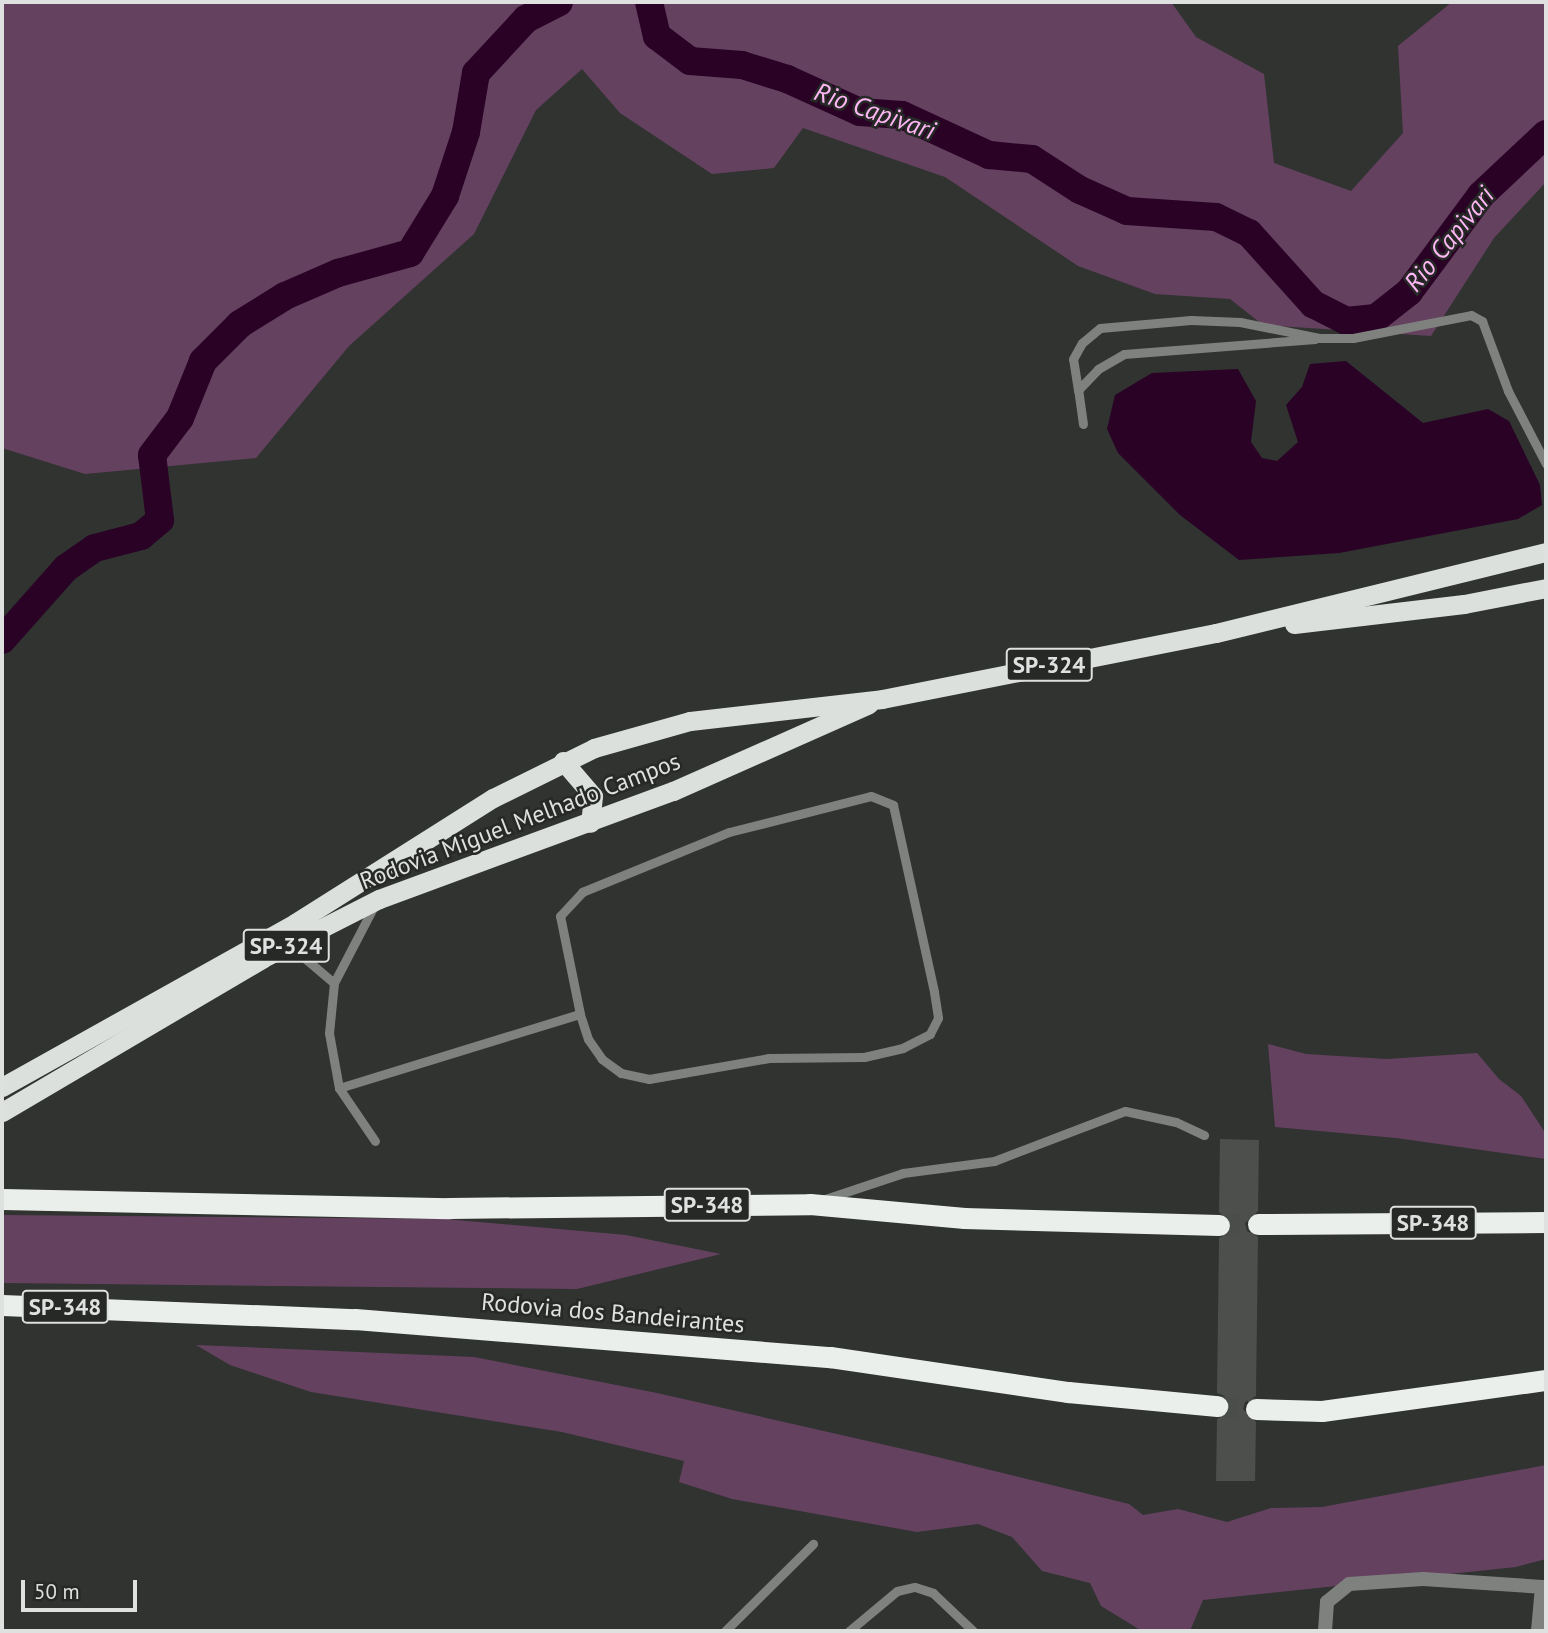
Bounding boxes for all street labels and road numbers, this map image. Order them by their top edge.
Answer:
road number: SP-324 [1005,646,1093,684]
street label: Rodovia Miguel Melhado Campos [356,747,684,895]
road number: SP-324 [242,926,330,965]
road number: SP-348 [663,1186,751,1224]
road number: SP-348 [1389,1204,1477,1242]
street label: Rodovia dos Bandeirantes [480,1287,746,1339]
road number: SP-348 [21,1288,109,1326]

